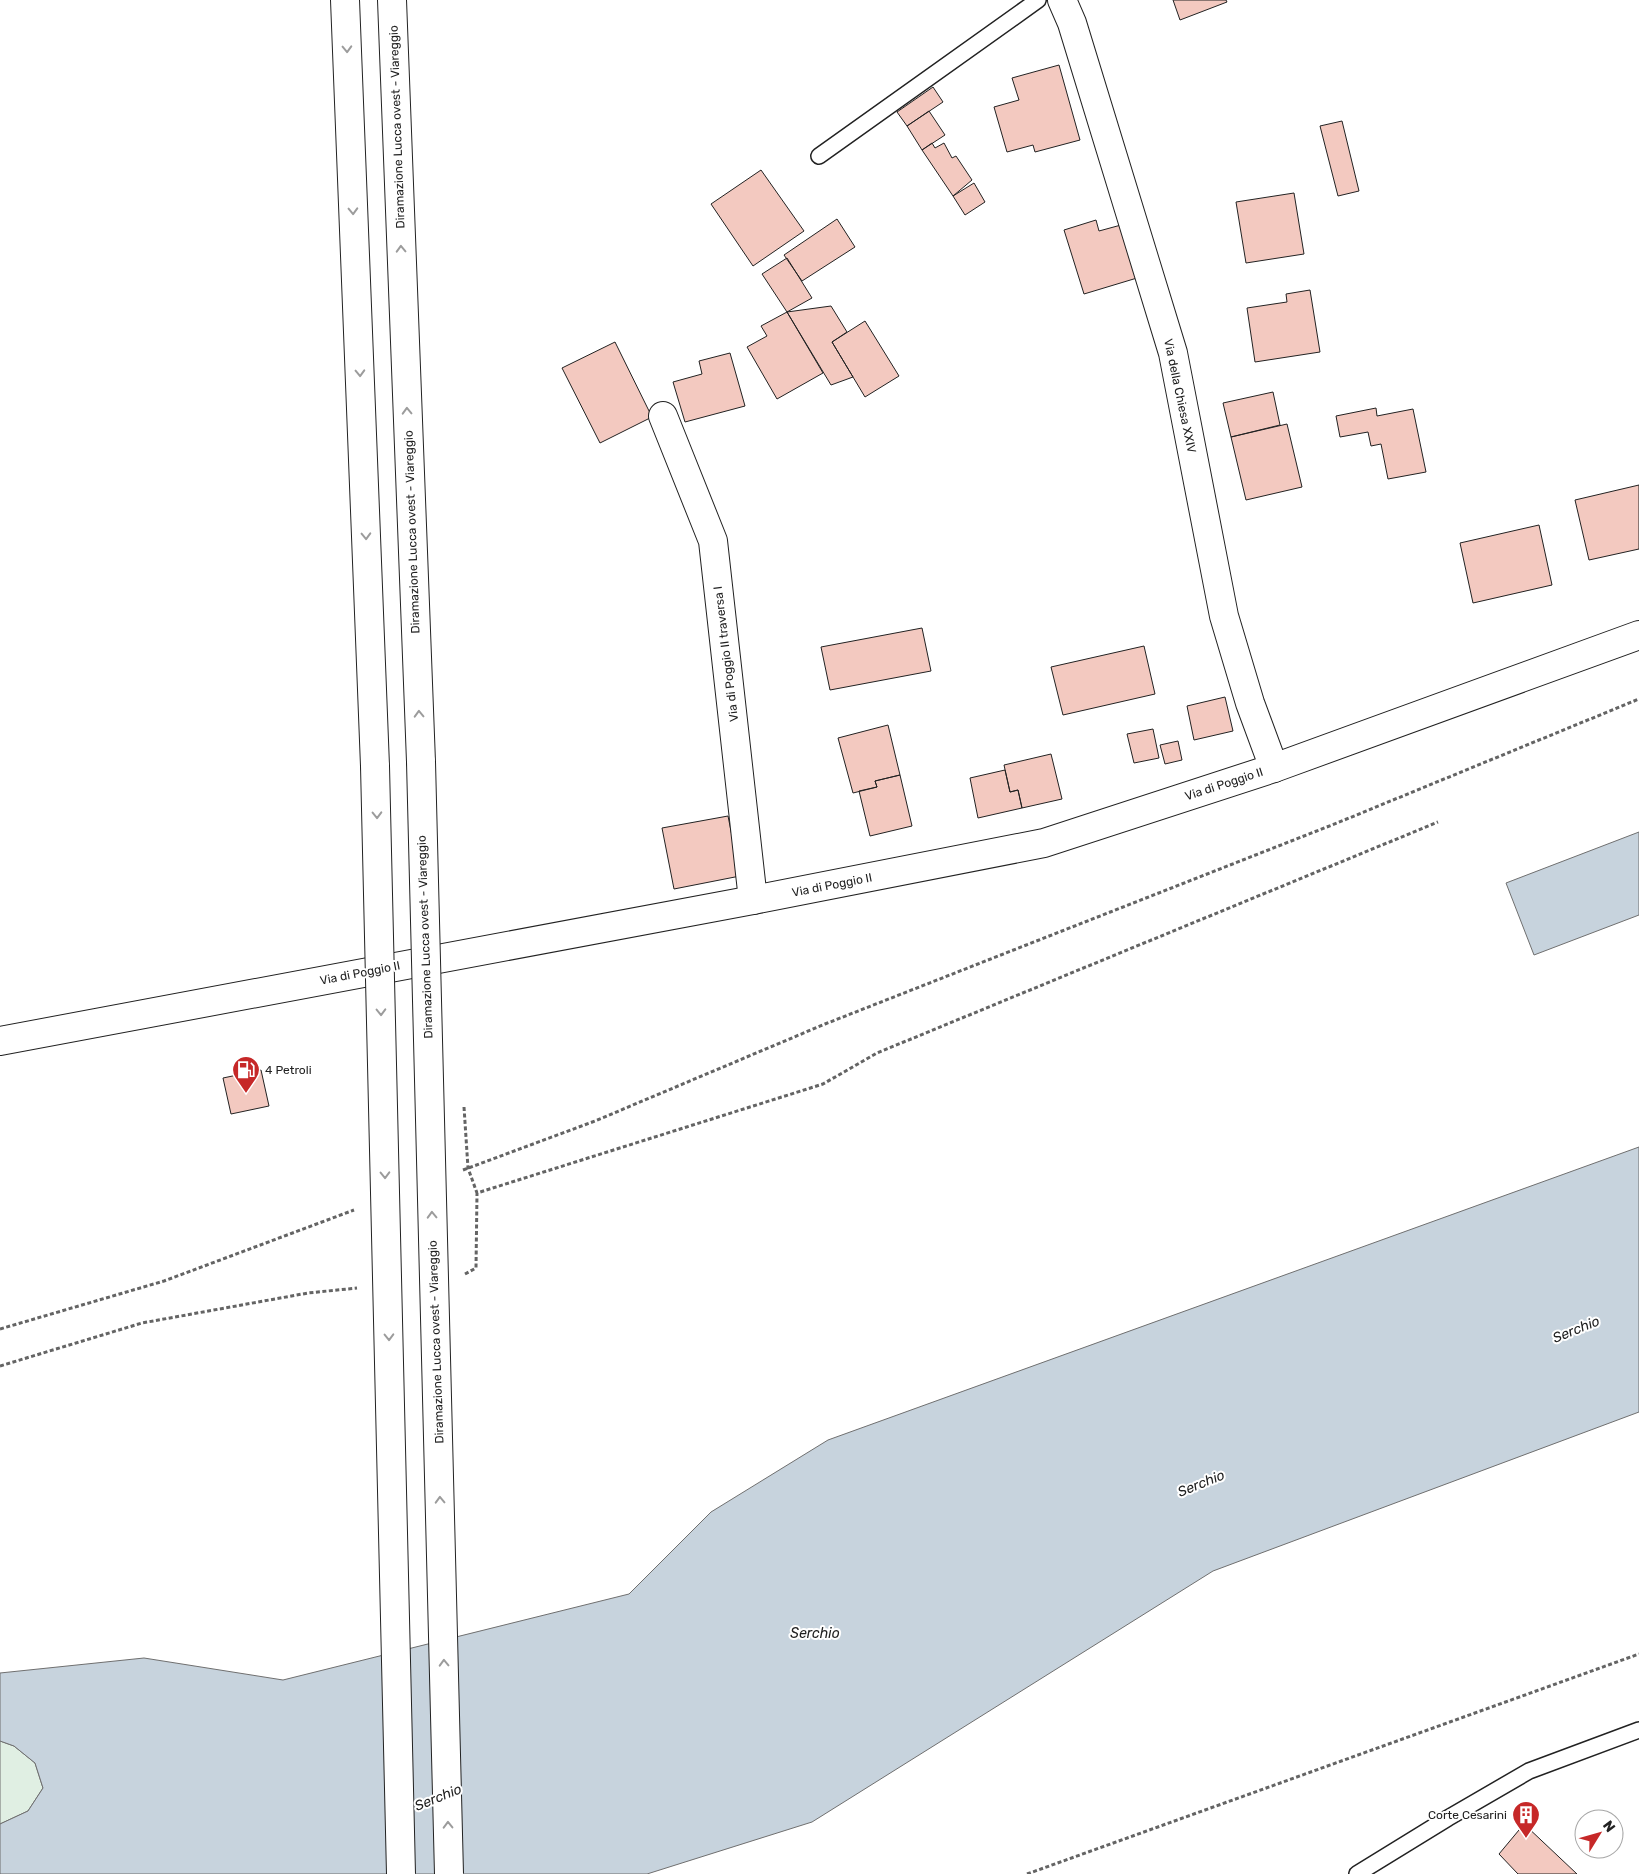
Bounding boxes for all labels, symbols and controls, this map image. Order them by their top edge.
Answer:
street label: Diramazione Lucca ovest - Viareggio [386,25,408,229]
one-way arrow [342,45,352,53]
one-way arrow [348,207,359,215]
one-way arrow [396,245,406,252]
street label: Via della Chiesa XXIV [1161,338,1199,455]
one-way arrow [354,370,365,378]
one-way arrow [402,407,413,415]
street label: Diramazione Lucca ovest - Viareggio [401,430,423,634]
one-way arrow [361,532,372,540]
street label: Via di Poggio II traversa I [711,585,741,723]
one-way arrow [413,709,424,717]
street label: Via di Poggio II [1183,765,1265,803]
one-way arrow [371,811,382,819]
street label: Diramazione Lucca ovest - Viareggio [414,835,436,1039]
street label: Via di Poggio II [791,870,873,900]
street label: Via di Poggio II [319,958,401,988]
one-way arrow [376,1009,386,1017]
fuel station icon: 4 Petroli [231,1055,261,1094]
place label: 4 Petroli [265,1063,312,1077]
one-way arrow [380,1172,390,1179]
one-way arrow [427,1211,438,1219]
street label: Diramazione Lucca ovest - Viareggio [425,1240,447,1444]
water label: Serchio [1550,1312,1602,1347]
one-way arrow [384,1334,394,1342]
water label: Serchio [1175,1466,1227,1501]
one-way arrow [435,1496,445,1504]
water label: Serchio [790,1625,840,1642]
one-way arrow [439,1659,449,1666]
water label: Serchio [412,1780,464,1815]
building icon: Corte Cesarini [1511,1800,1541,1839]
place label: Corte Cesarini [1428,1808,1507,1822]
north arrow [1574,1809,1624,1859]
text: N [1599,1817,1619,1836]
one-way arrow [443,1821,453,1829]

